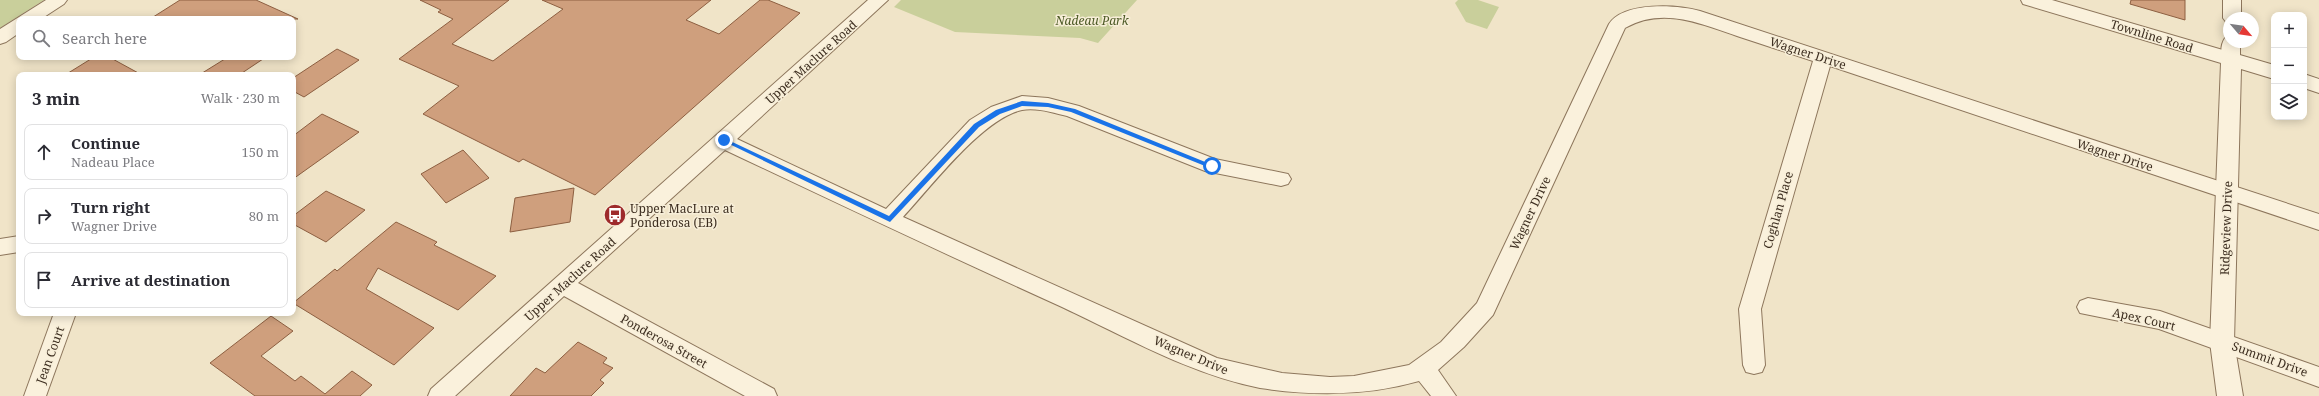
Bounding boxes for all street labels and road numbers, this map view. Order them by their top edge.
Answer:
street label: Townline Road [2109,15,2196,57]
street label: Upper Maclure Road [762,16,861,108]
street label: Wagner Drive [1768,33,1848,73]
street label: Wagner Drive [2075,135,2155,175]
street label: Coghlan Place [1759,169,1797,251]
street label: Wagner Drive [1506,173,1554,253]
street label: Ridgeview Drive [2216,181,2236,275]
street label: Upper Maclure Road [521,233,620,325]
street label: Apex Court [2111,304,2177,334]
street label: Ponderosa Street [617,310,711,372]
street label: Jean Court [31,324,68,387]
street label: Wagner Drive [1151,332,1231,378]
street label: Summit Drive [2230,337,2310,381]

